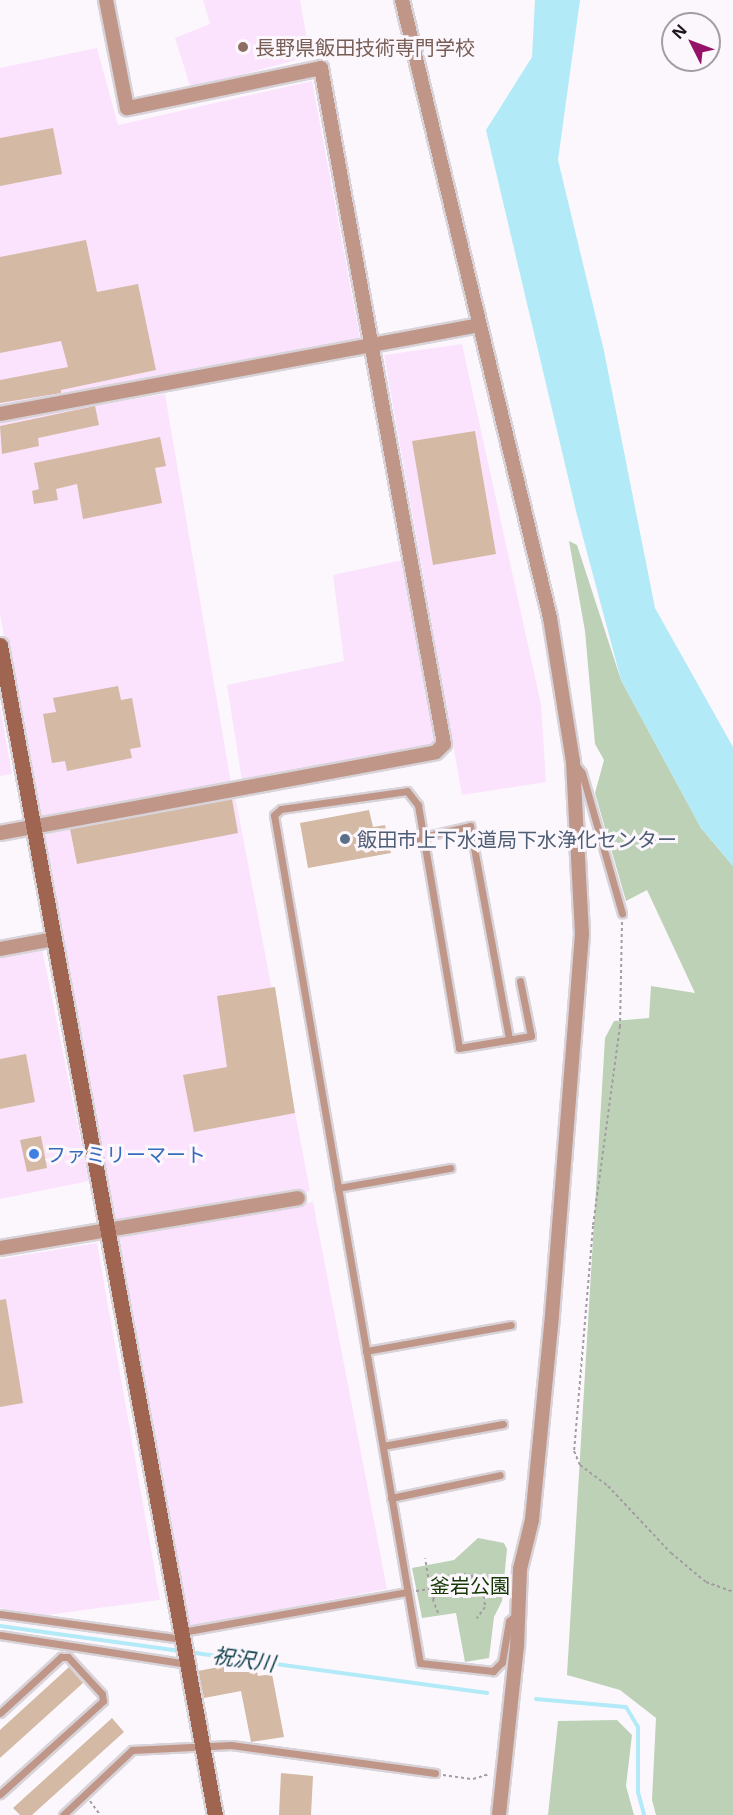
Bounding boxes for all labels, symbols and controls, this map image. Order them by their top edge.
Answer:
north arrow [661,12,721,72]
text: N [667,19,692,43]
place label: 長野県飯田技術専門学校 [255,35,475,59]
marker: 長野県飯田技術専門学校 [236,40,250,54]
place label: 飯田市上下水道局下水浄化センター [357,827,677,851]
marker: 飯田市上下水道局下水浄化センター [338,832,352,846]
place label: ファミリーマート [46,1142,206,1166]
marker: ファミリーマート [27,1147,41,1161]
park label: 釜岩公園 [430,1573,510,1597]
water label: 祝沢川 [211,1642,277,1676]

